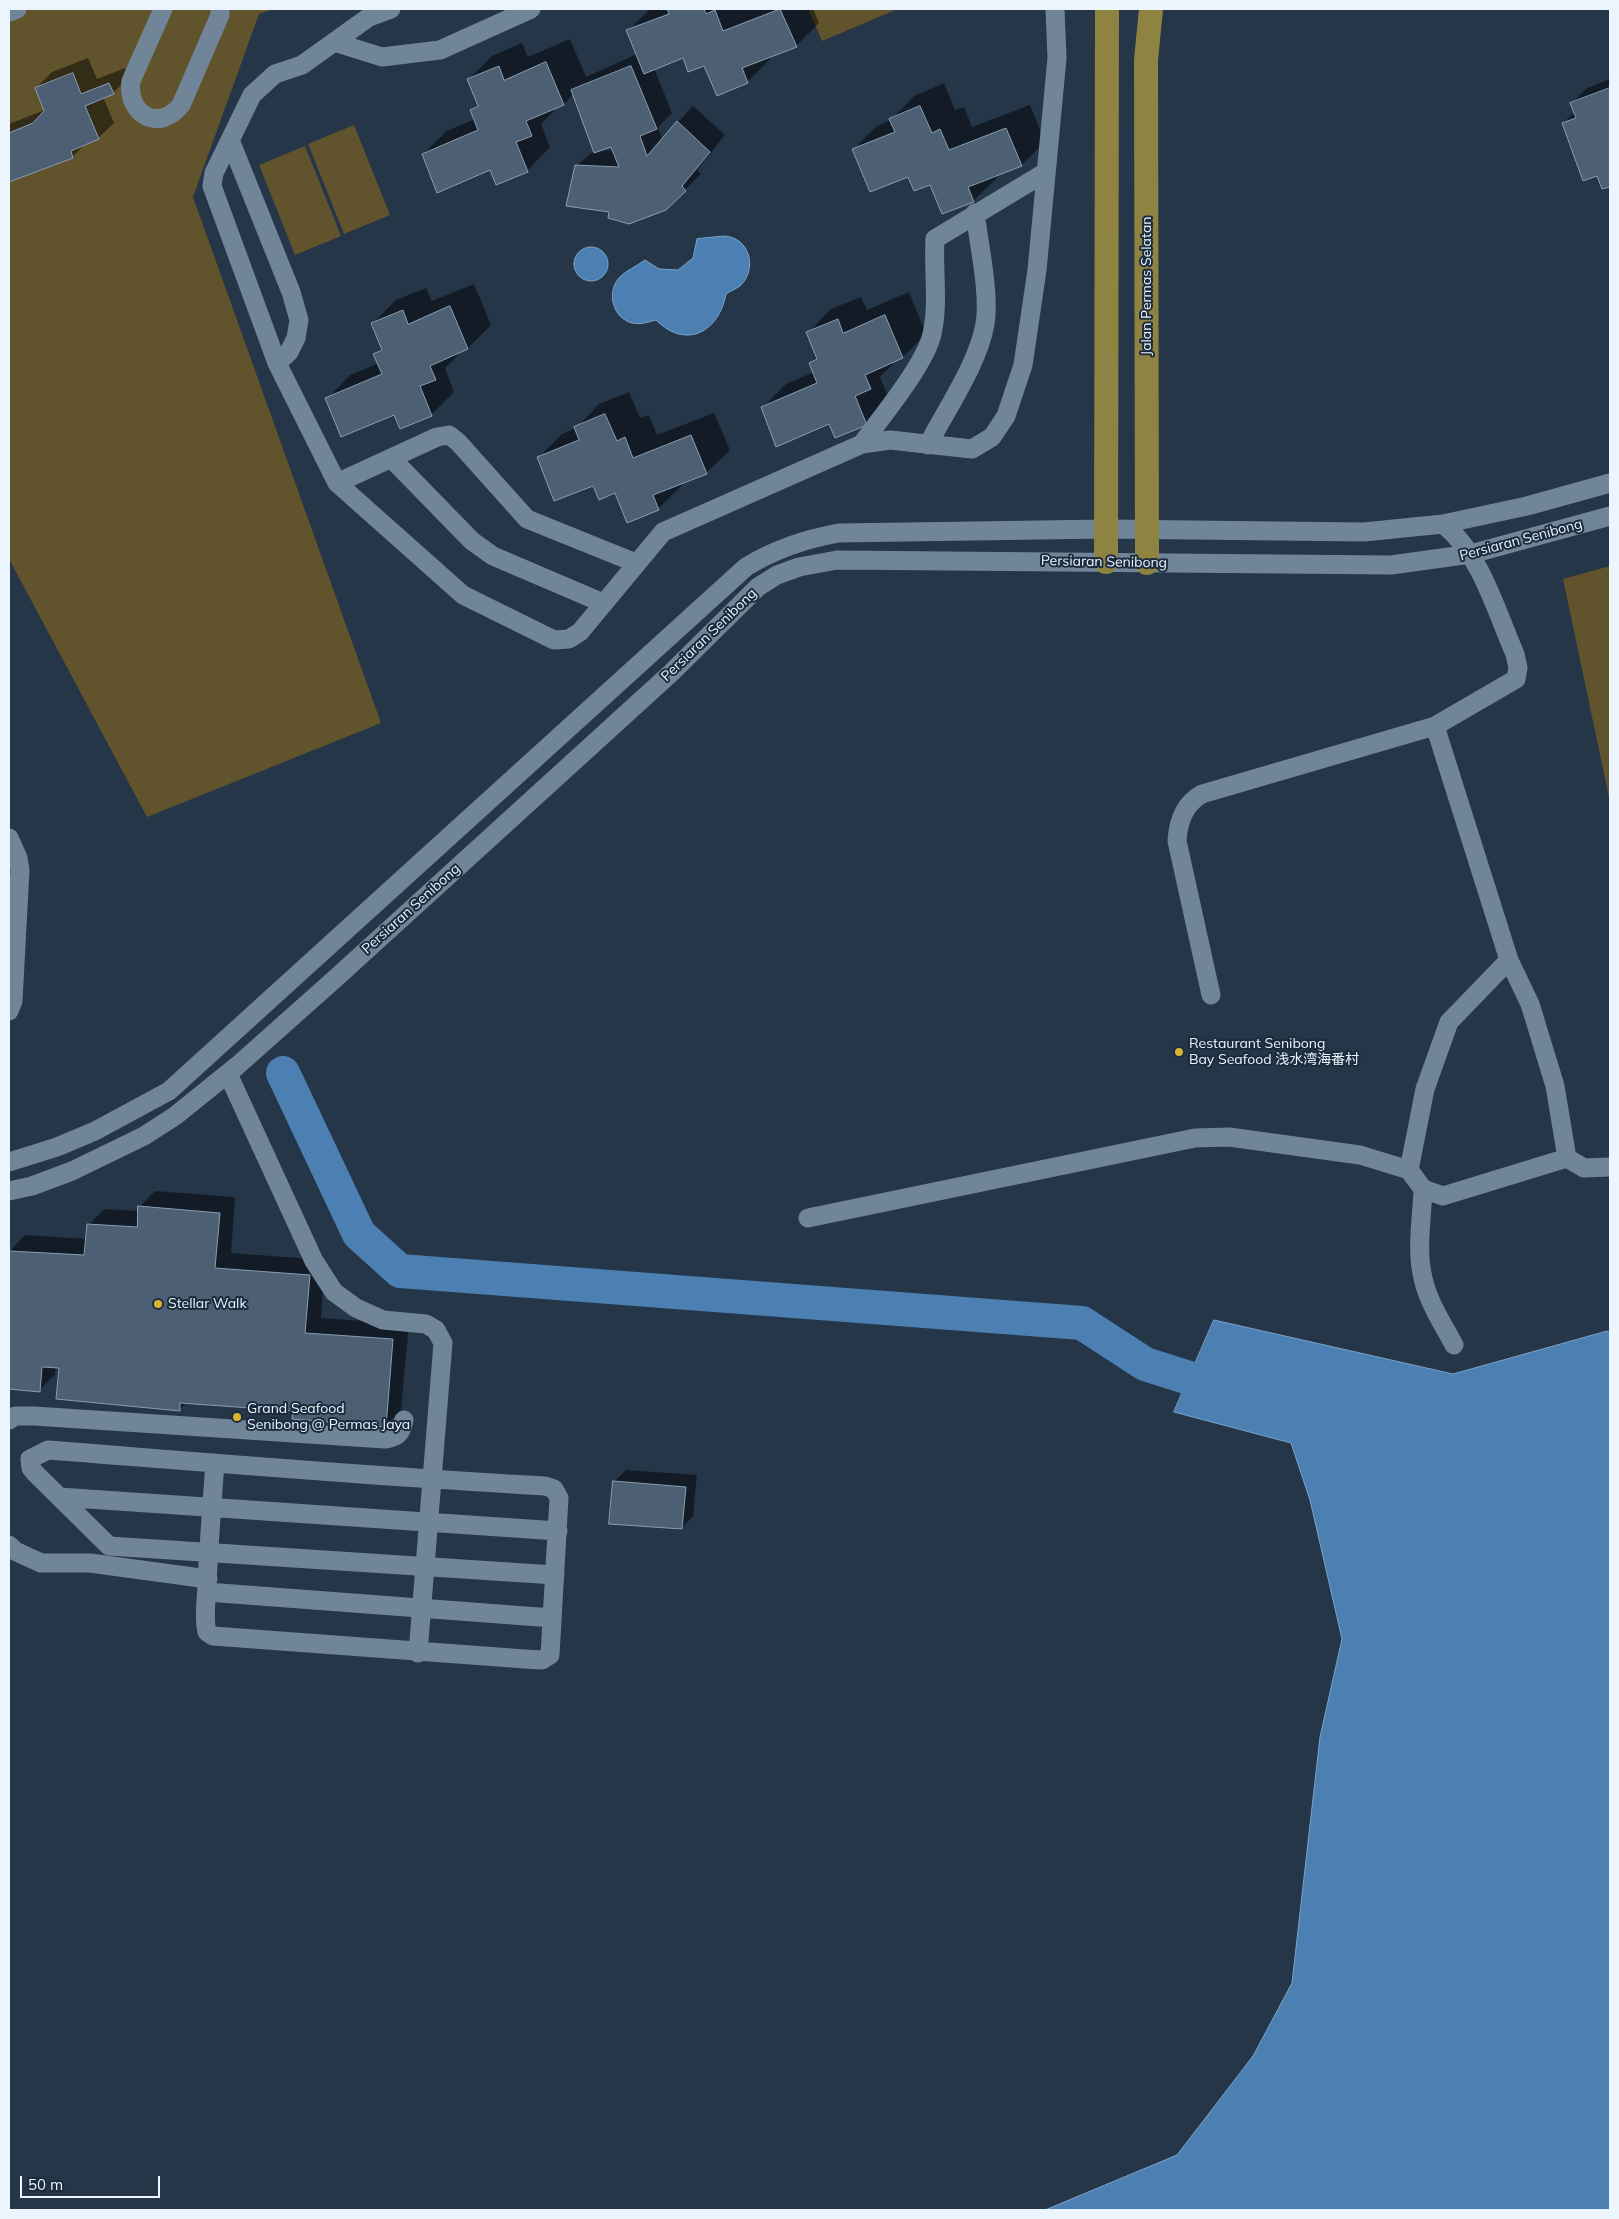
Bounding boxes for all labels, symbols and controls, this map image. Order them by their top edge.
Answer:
street label: Jalan Permas Selatan [1139,217,1155,355]
street label: Persiaran Senibong [1458,516,1584,564]
street label: Persiaran Senibong [1041,552,1167,572]
street label: Persiaran Senibong [658,585,760,685]
street label: Persiaran Senibong [358,861,464,957]
place label: Restaurant Senibong Bay Seafood 浅水湾海番村 [1189,1036,1359,1068]
marker: Restaurant Senibong Bay Seafood 浅水湾海番村 [1173,1046,1185,1058]
place label: Stellar Walk [168,1296,247,1312]
marker: Stellar Walk [152,1298,164,1310]
place label: Grand Seafood Senibong @ Permas Jaya [247,1401,410,1434]
marker: Grand Seafood Senibong @ Permas Jaya [231,1411,243,1423]
scale bar [22,2166,162,2198]
text: 50 m [28,2175,63,2194]

